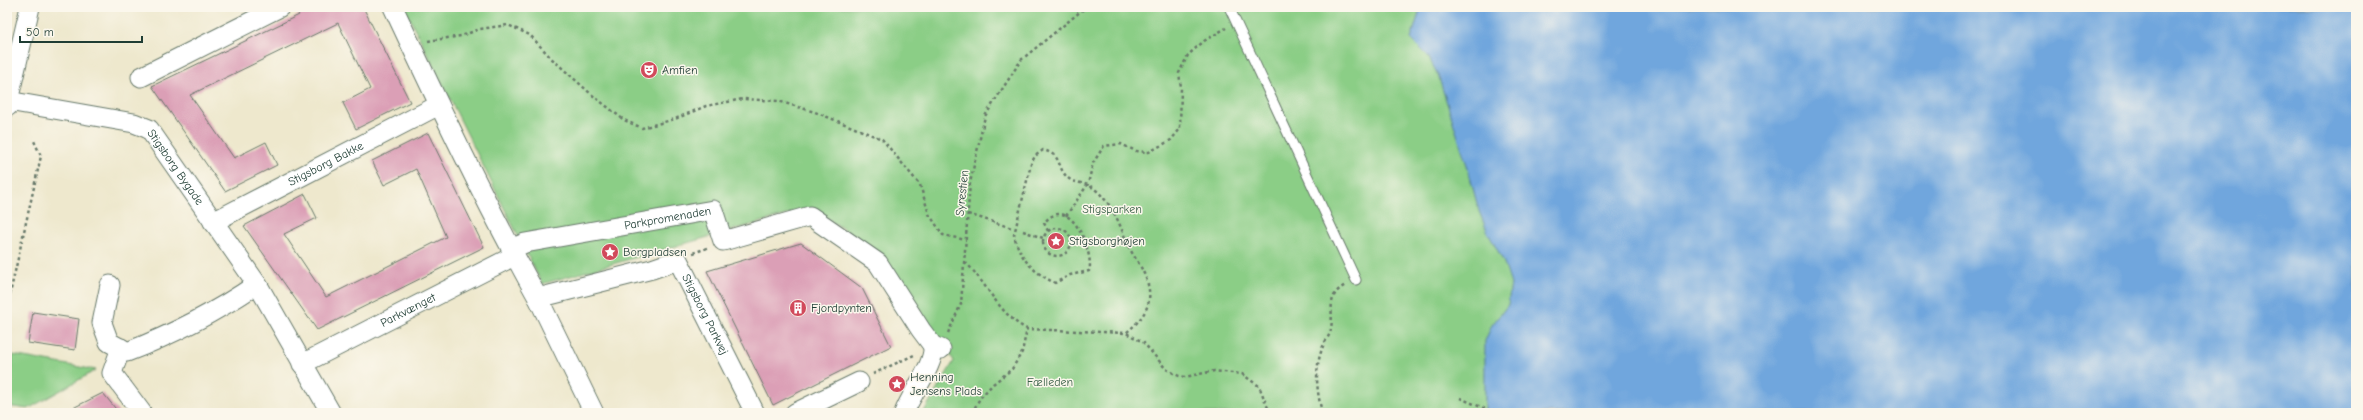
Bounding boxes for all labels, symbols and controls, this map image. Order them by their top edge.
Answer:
scale bar [20,18,142,44]
text: 50 m [26,25,54,39]
theatre icon: Amfien [639,60,659,80]
place label: Amfien [662,63,698,77]
street label: Stigsborg Bygade [144,126,207,208]
street label: Stigsborg Bakke [286,138,366,189]
street label: Syrestien [953,169,971,217]
park label: Stigsparken [1082,202,1142,216]
street label: Parkpromenaden [623,203,712,232]
place icon: Stigsborghøjen [1046,231,1066,251]
place label: Stigsborghøjen [1069,234,1145,248]
place icon: Borgpladsen [600,242,620,262]
place label: Borgpladsen [623,245,687,259]
street label: Stigsborg Parkvej [679,272,731,357]
street label: Parkvænget [378,290,438,330]
building icon: Fjordpynten [788,298,808,318]
place label: Fjordpynten [811,301,872,315]
place label: Henning Jensens Plads [910,370,982,398]
place icon: Henning Jensens Plads [887,374,907,394]
park label: Fælleden [1027,375,1073,389]

